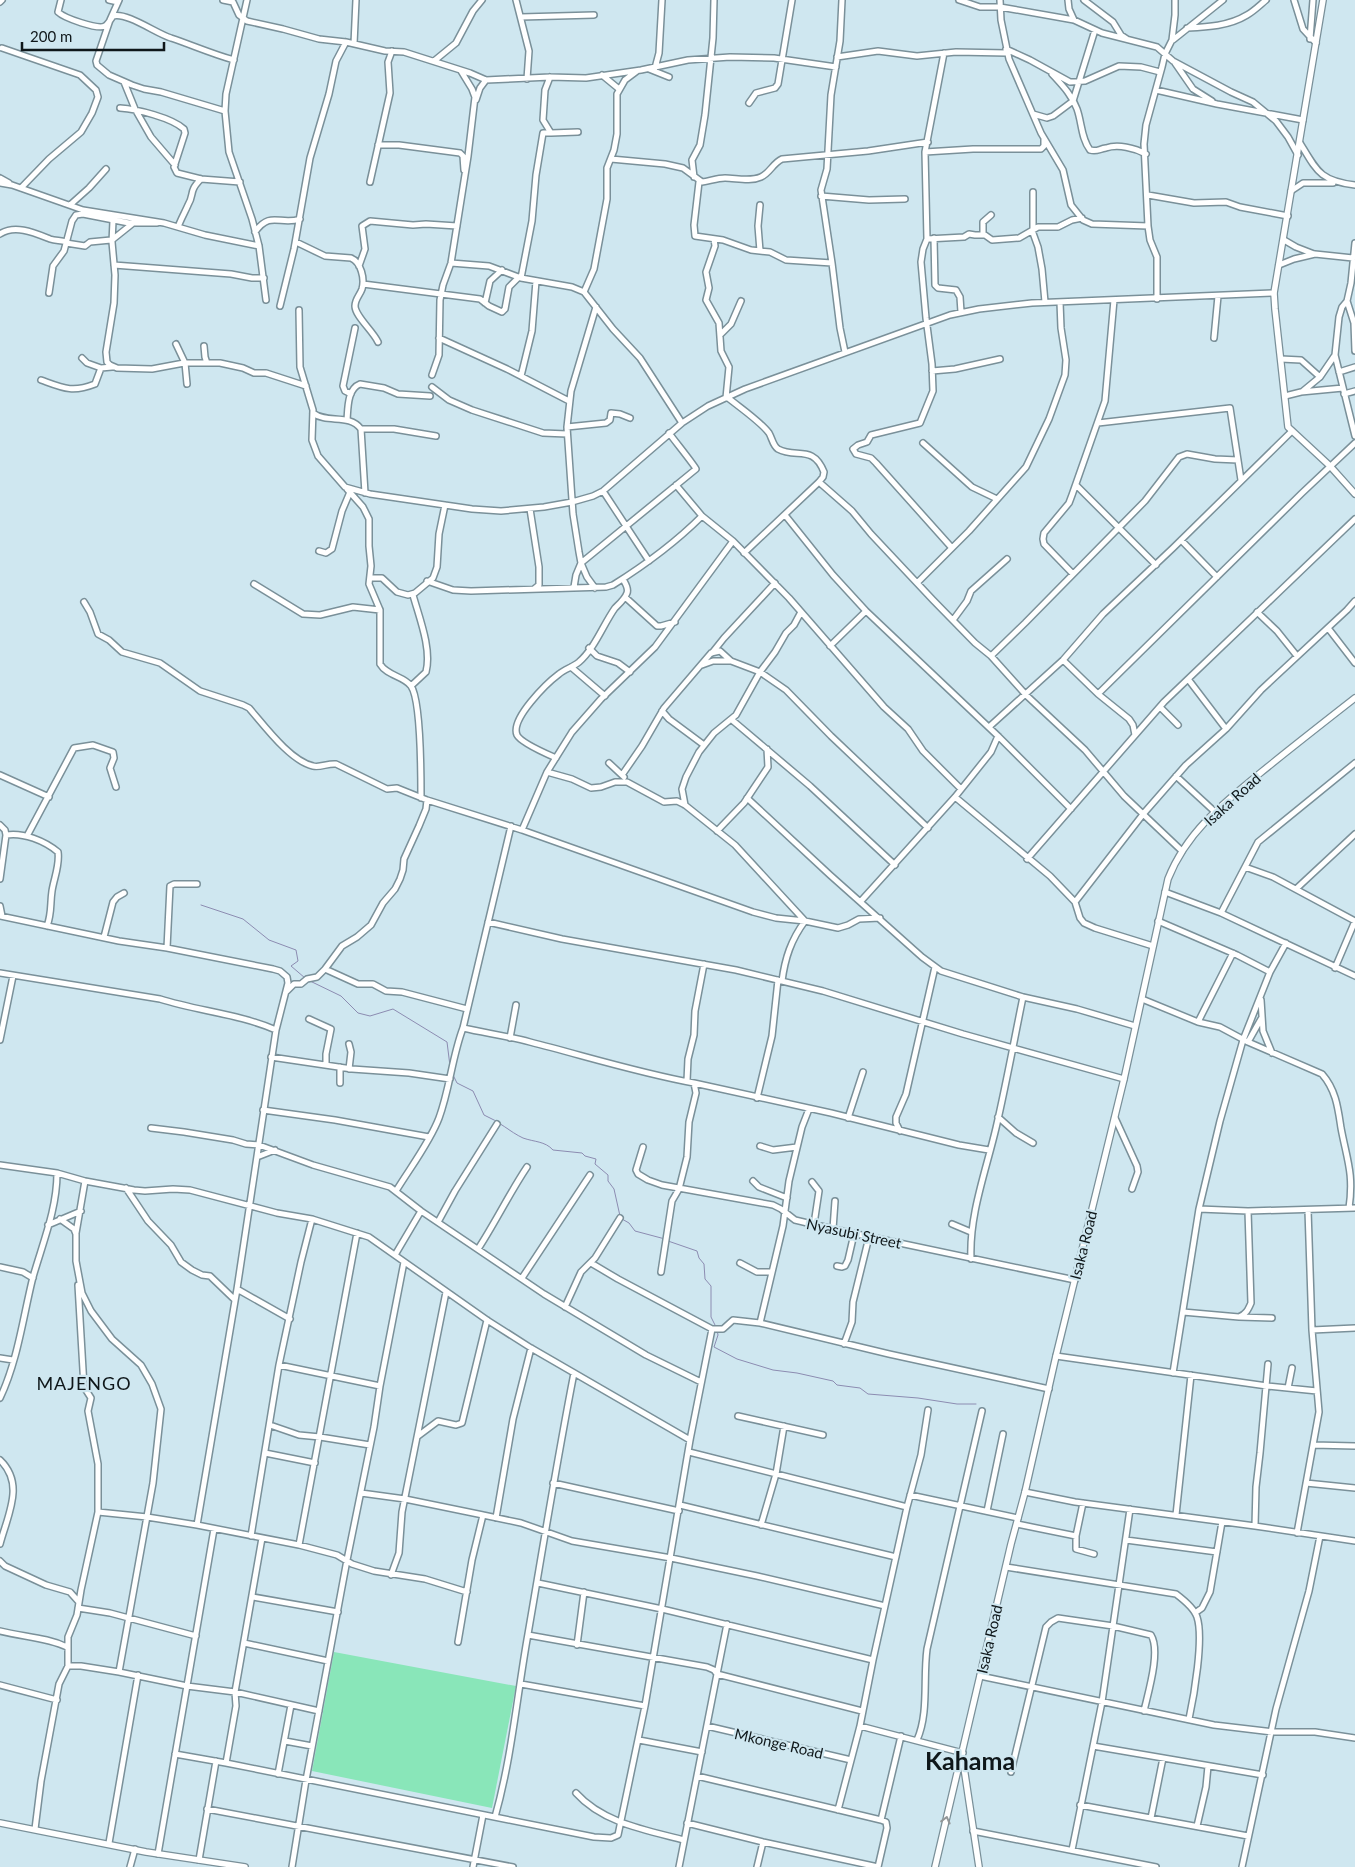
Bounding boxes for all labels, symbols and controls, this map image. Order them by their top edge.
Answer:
scale bar [22,20,165,52]
text: 200 m [30,27,72,45]
street label: Isaka Road [1200,769,1264,829]
street label: Isaka Road [1066,1209,1100,1281]
street label: Nyasubi Street [805,1214,904,1252]
district label: MAJENGO [36,1372,132,1394]
street label: Isaka Road [972,1603,1006,1675]
street label: Mkonge Road [733,1724,825,1762]
district label: Kahama [925,1745,1015,1775]
one-way arrow [940,1815,951,1824]

